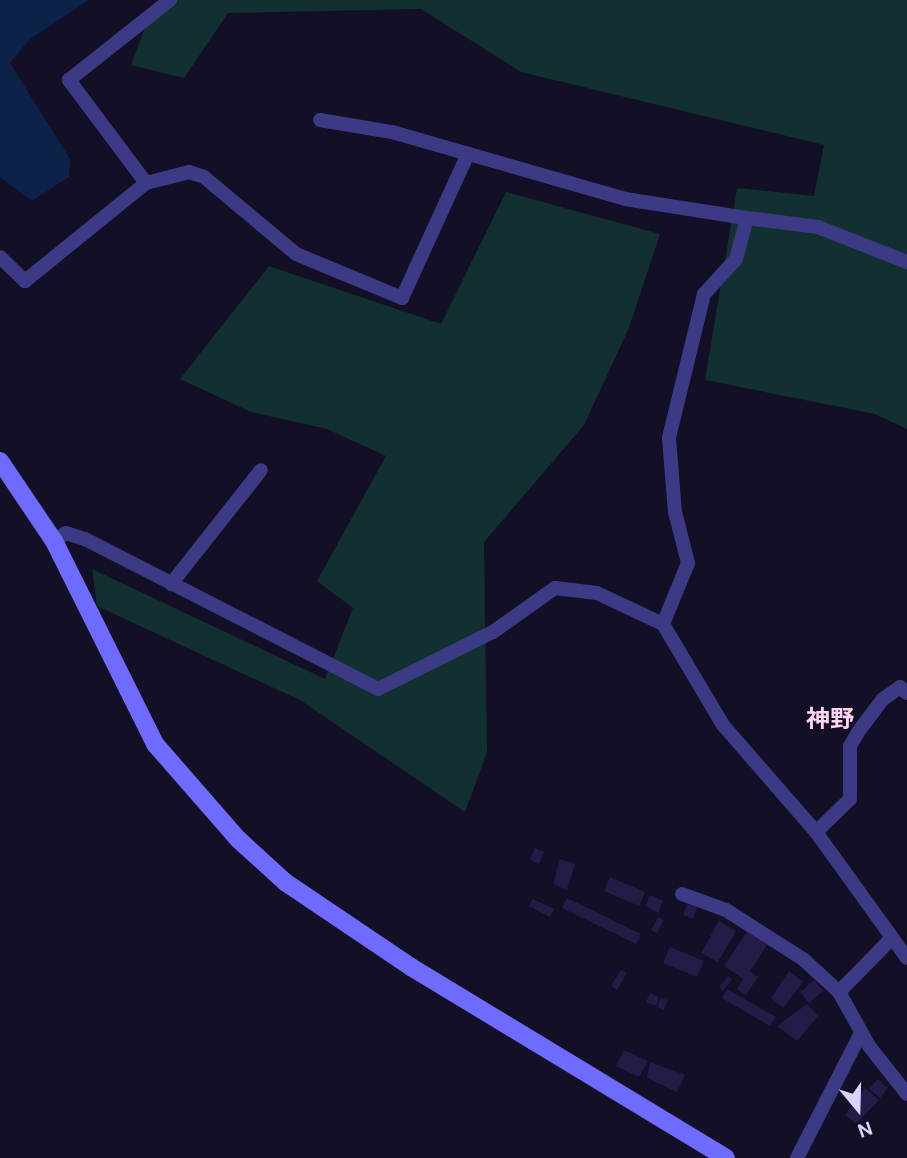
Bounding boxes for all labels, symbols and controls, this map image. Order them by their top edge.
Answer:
district label: 神野 [806,705,854,733]
north arrow [823,1074,893,1144]
text: N [854,1115,876,1143]

